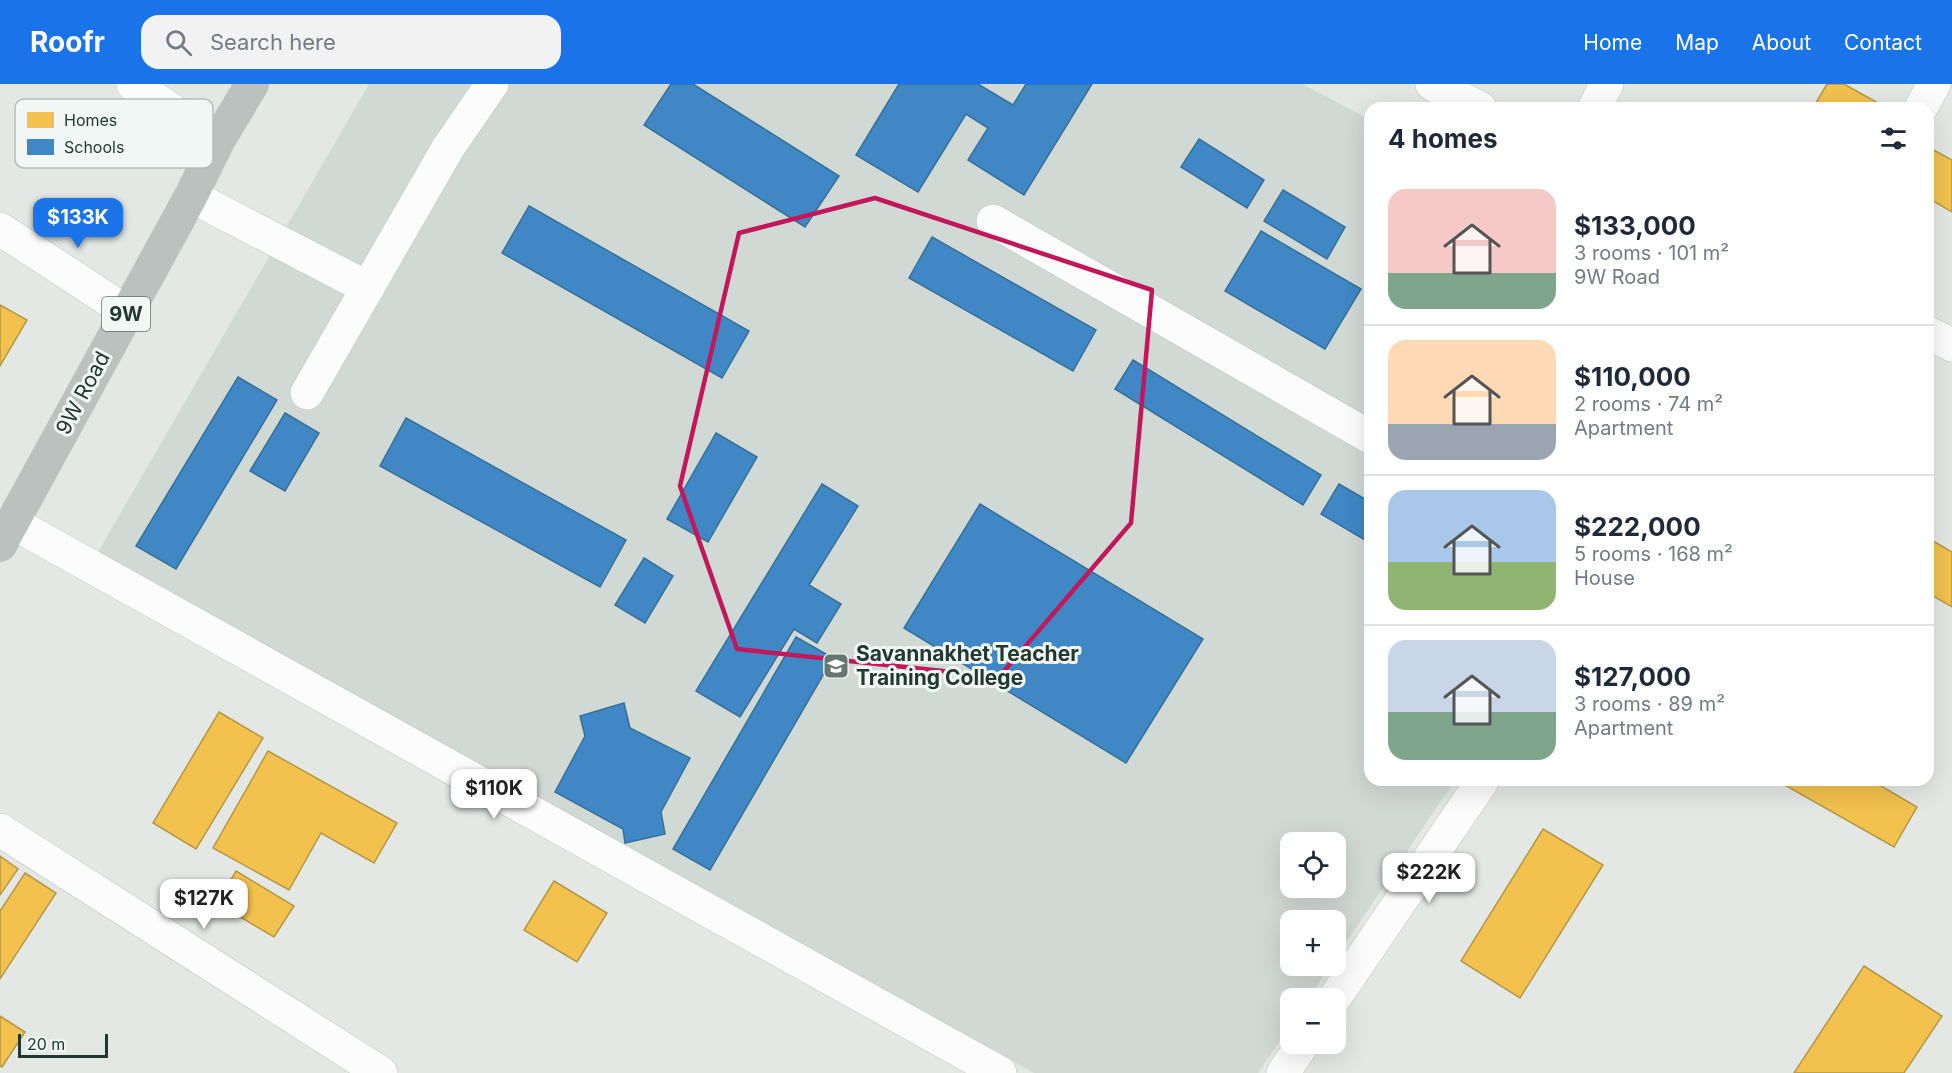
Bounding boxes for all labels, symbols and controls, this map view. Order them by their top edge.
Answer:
search box [141,15,561,69]
text: Roofr [30,25,105,59]
icon: search [162,26,195,59]
text: Search here [210,29,336,55]
text: Home [1583,30,1642,55]
text: Map [1675,30,1719,55]
text: About [1752,30,1811,55]
text: Contact [1844,30,1922,55]
legend [15,99,213,168]
text: Homes [64,110,117,130]
icon: filters [1877,122,1910,155]
text: 4 homes [1388,123,1498,154]
text: Schools [64,137,124,157]
pin: $133K [36,198,120,249]
text: $133K [47,205,109,229]
text: $133,000 [1574,210,1696,241]
icon: home [1436,213,1508,285]
text: 3 rooms · 101 m² [1574,241,1729,265]
text: 9W Road [1574,265,1660,289]
road number: 9W [102,297,150,331]
street label: 9W Road [50,347,115,438]
text: $110,000 [1574,361,1691,392]
icon: home [1436,364,1508,436]
text: 2 rooms · 74 m² [1574,392,1723,416]
text: Apartment [1574,416,1673,440]
text: $222,000 [1574,511,1701,542]
icon: home [1436,514,1508,586]
text: 5 rooms · 168 m² [1574,542,1733,566]
text: House [1574,566,1635,590]
place label: Savannakhet Teacher Training College [856,641,1079,690]
school or university icon: Savannakhet Teacher Training College [821,651,851,681]
text: $127,000 [1574,661,1691,692]
icon: home [1436,664,1508,736]
text: 3 rooms · 89 m² [1574,692,1725,716]
text: Apartment [1574,716,1673,740]
pin: $110K [452,769,536,820]
text: $110K [465,776,523,800]
map controls [1280,832,1346,1054]
button: locate [1280,832,1346,898]
pin: $222K [1387,853,1471,904]
text: $222K [1396,860,1462,884]
pin: $127K [162,879,246,930]
text: $127K [174,886,234,910]
button: + [1280,910,1346,976]
button: − [1280,988,1346,1054]
scale bar [18,1031,108,1058]
text: 20 m [27,1034,65,1054]

